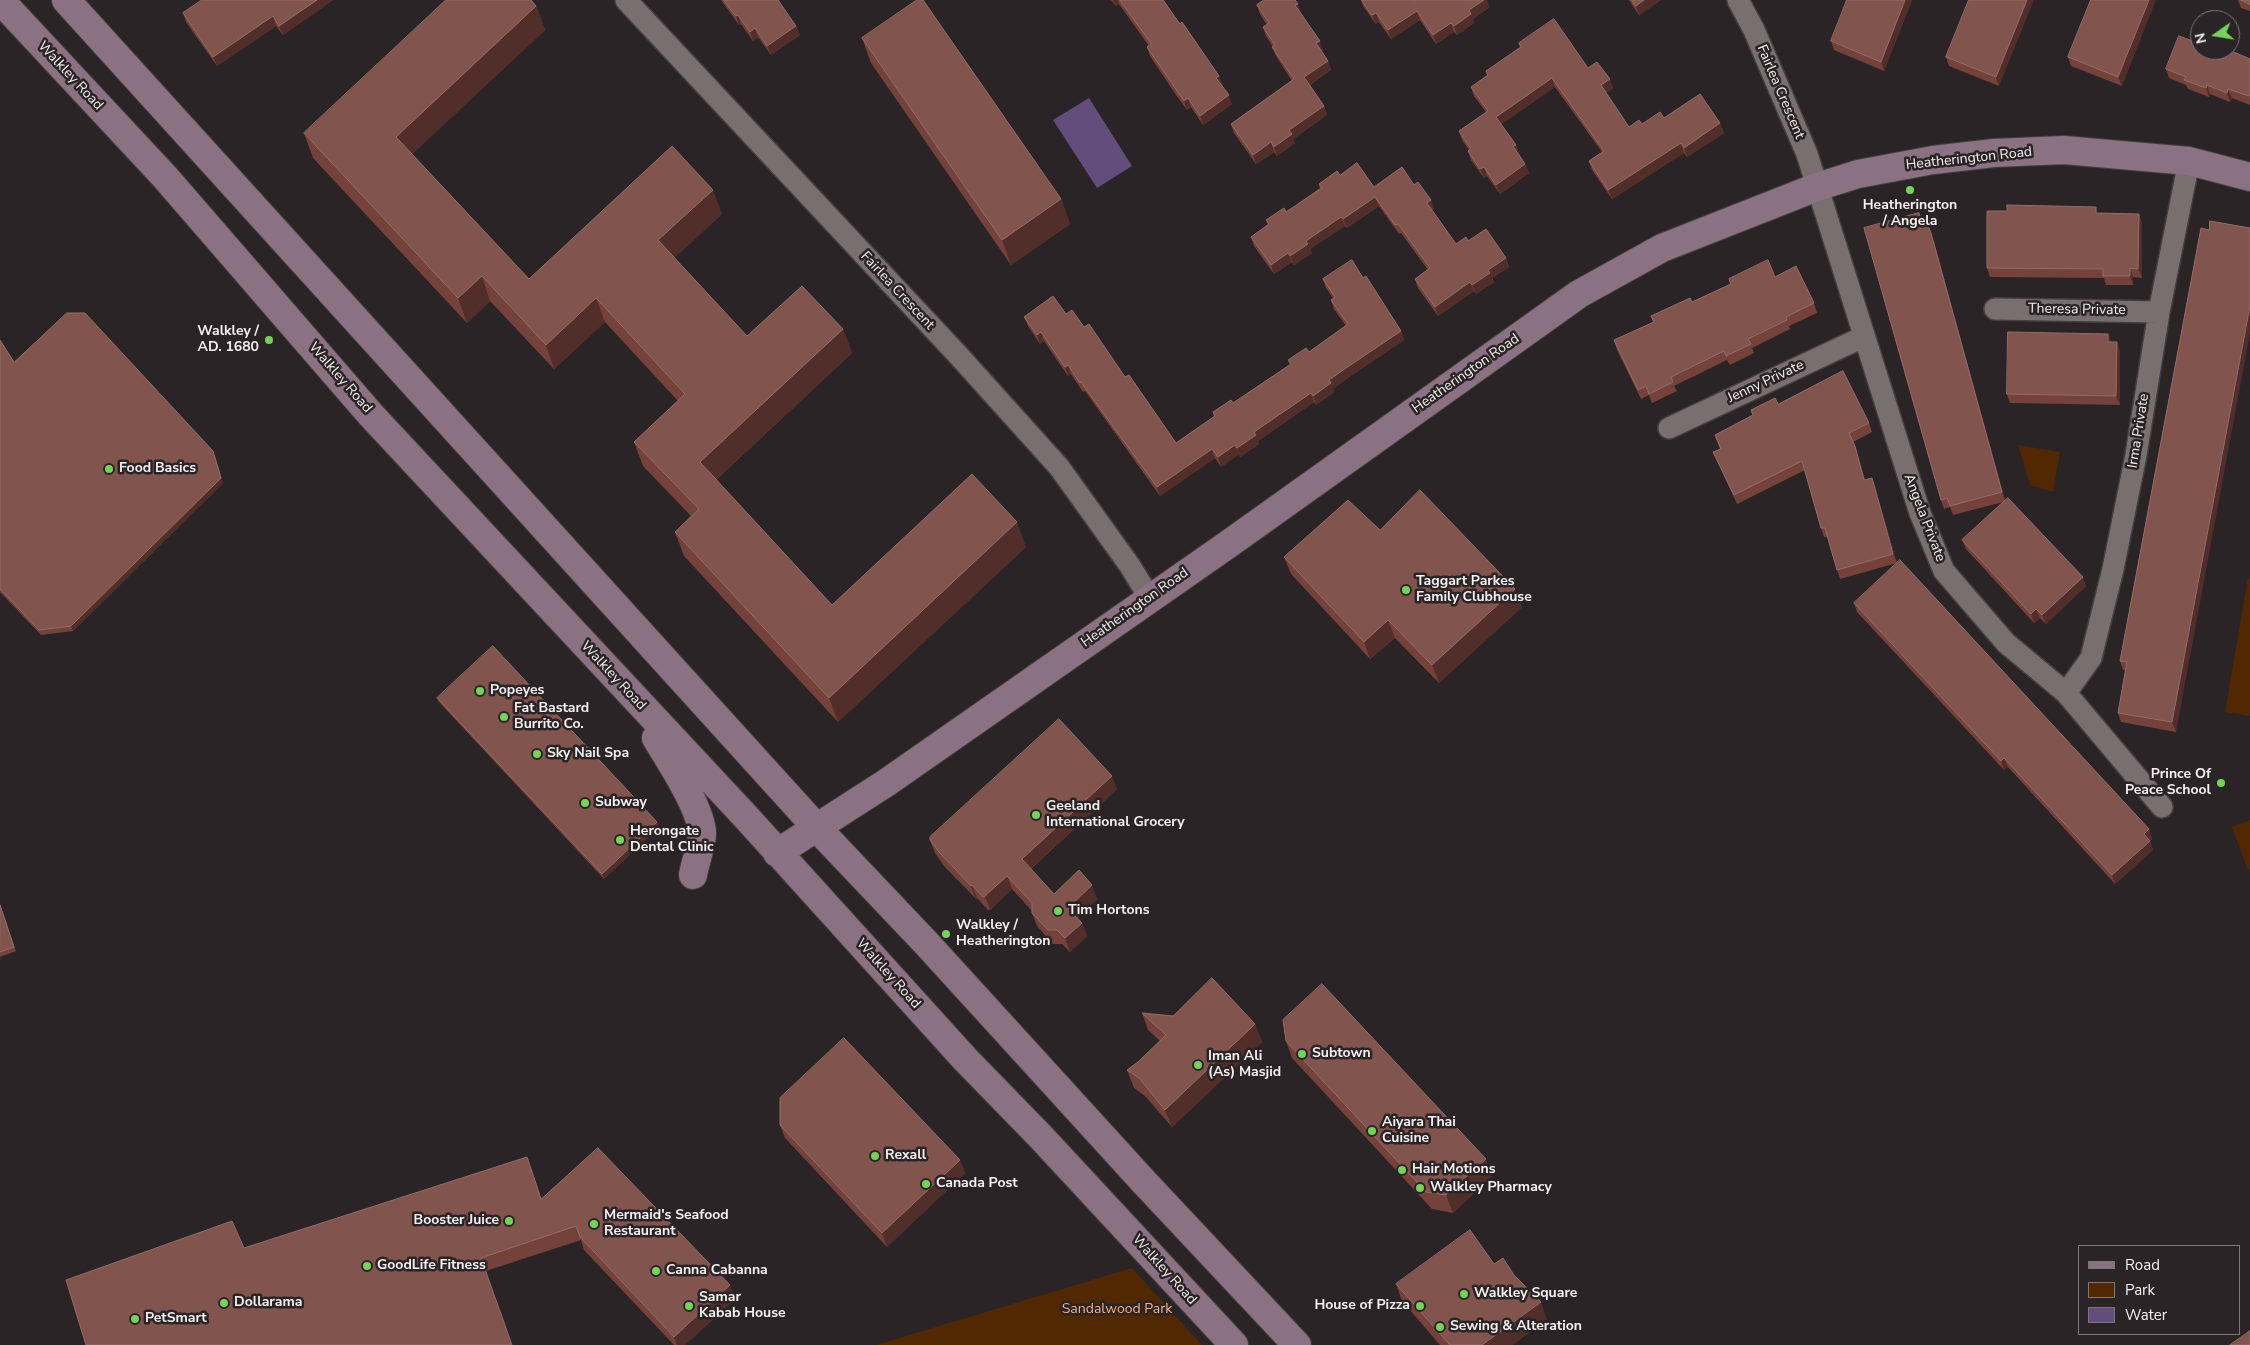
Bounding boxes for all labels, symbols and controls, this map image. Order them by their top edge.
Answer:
north arrow [2190,10,2240,60]
text: N [2190,31,2211,46]
street label: Walkley Road [34,38,106,114]
street label: Fairlea Crescent [1753,42,1807,142]
street label: Heatherington Road [1905,144,2033,174]
marker: Heatherington / Angela [1904,184,1916,196]
place label: Heatherington / Angela [1863,198,1957,230]
street label: Fairlea Crescent [856,248,938,334]
street label: Theresa Private [2028,301,2126,319]
place label: Walkley / AD. 1680 [197,324,259,357]
street label: Heatherington Road [1409,331,1523,417]
marker: Walkley / AD. 1680 [263,334,275,346]
street label: Walkley Road [305,339,375,417]
street label: Jenny Private [1725,357,1807,407]
street label: Irma Private [2125,392,2153,470]
place label: Food Basics [119,461,196,477]
marker: Food Basics [103,463,115,475]
street label: Angela Private [1900,472,1948,564]
street label: Heatherington Road [1078,565,1192,651]
place label: Taggart Parkes Family Clubhouse [1416,574,1532,606]
marker: Taggart Parkes Family Clubhouse [1400,584,1412,596]
street label: Walkley Road [577,638,649,714]
place label: Popeyes [490,683,544,699]
marker: Popeyes [474,685,486,697]
place label: Fat Bastard Burrito Co. [514,701,589,734]
marker: Fat Bastard Burrito Co. [498,711,510,723]
place label: Sky Nail Spa [547,746,629,762]
marker: Sky Nail Spa [531,748,543,760]
place label: Prince Of Peace School [2125,767,2211,800]
marker: Prince Of Peace School [2215,777,2227,789]
place label: Subway [595,795,647,811]
marker: Subway [579,797,591,809]
place label: Geeland International Grocery [1046,799,1185,832]
marker: Geeland International Grocery [1030,809,1042,821]
place label: Herongate Dental Clinic [630,824,714,856]
marker: Herongate Dental Clinic [614,834,626,846]
place label: Tim Hortons [1068,903,1149,919]
marker: Tim Hortons [1052,905,1064,917]
place label: Walkley / Heatherington [956,918,1050,950]
marker: Walkley / Heatherington [940,928,952,940]
street label: Walkley Road [852,936,924,1012]
place label: Subtown [1312,1046,1371,1062]
marker: Subtown [1296,1048,1308,1060]
place label: Iman Ali (As) Masjid [1208,1049,1281,1082]
marker: Iman Ali (As) Masjid [1192,1059,1204,1071]
place label: Aiyara Thai Cuisine [1382,1115,1456,1148]
marker: Aiyara Thai Cuisine [1366,1125,1378,1137]
place label: Rexall [885,1148,926,1164]
marker: Rexall [869,1150,881,1162]
place label: Hair Motions [1412,1162,1495,1178]
marker: Hair Motions [1396,1164,1408,1176]
place label: Canada Post [936,1176,1018,1192]
marker: Canada Post [920,1178,932,1190]
place label: Walkley Pharmacy [1430,1180,1552,1196]
marker: Walkley Pharmacy [1414,1182,1426,1194]
place label: Mermaid's Seafood Restaurant [604,1208,729,1240]
place label: Booster Juice [414,1213,499,1229]
marker: Booster Juice [503,1215,515,1227]
marker: Mermaid's Seafood Restaurant [588,1218,600,1230]
street label: Walkley Road [1128,1232,1200,1308]
legend [2078,1245,2240,1335]
text: Road [2125,1255,2160,1275]
place label: GoodLife Fitness [377,1258,486,1274]
marker: GoodLife Fitness [361,1260,373,1272]
place label: Canna Cabanna [666,1263,768,1279]
marker: Canna Cabanna [650,1265,662,1277]
text: Park [2125,1280,2155,1300]
place label: Walkley Square [1474,1286,1577,1302]
marker: Walkley Square [1458,1288,1470,1300]
place label: Samar Kabab House [699,1290,786,1322]
place label: Dollarama [234,1295,302,1311]
marker: Dollarama [218,1297,230,1309]
place label: House of Pizza [1314,1298,1410,1314]
marker: Samar Kabab House [683,1300,695,1312]
marker: House of Pizza [1414,1300,1426,1312]
park label: Sandalwood Park [1062,1302,1172,1318]
text: Water [2125,1305,2167,1325]
place label: PetSmart [145,1311,207,1327]
marker: PetSmart [129,1313,141,1325]
place label: Sewing & Alteration [1450,1319,1582,1335]
marker: Sewing & Alteration [1434,1321,1446,1333]

